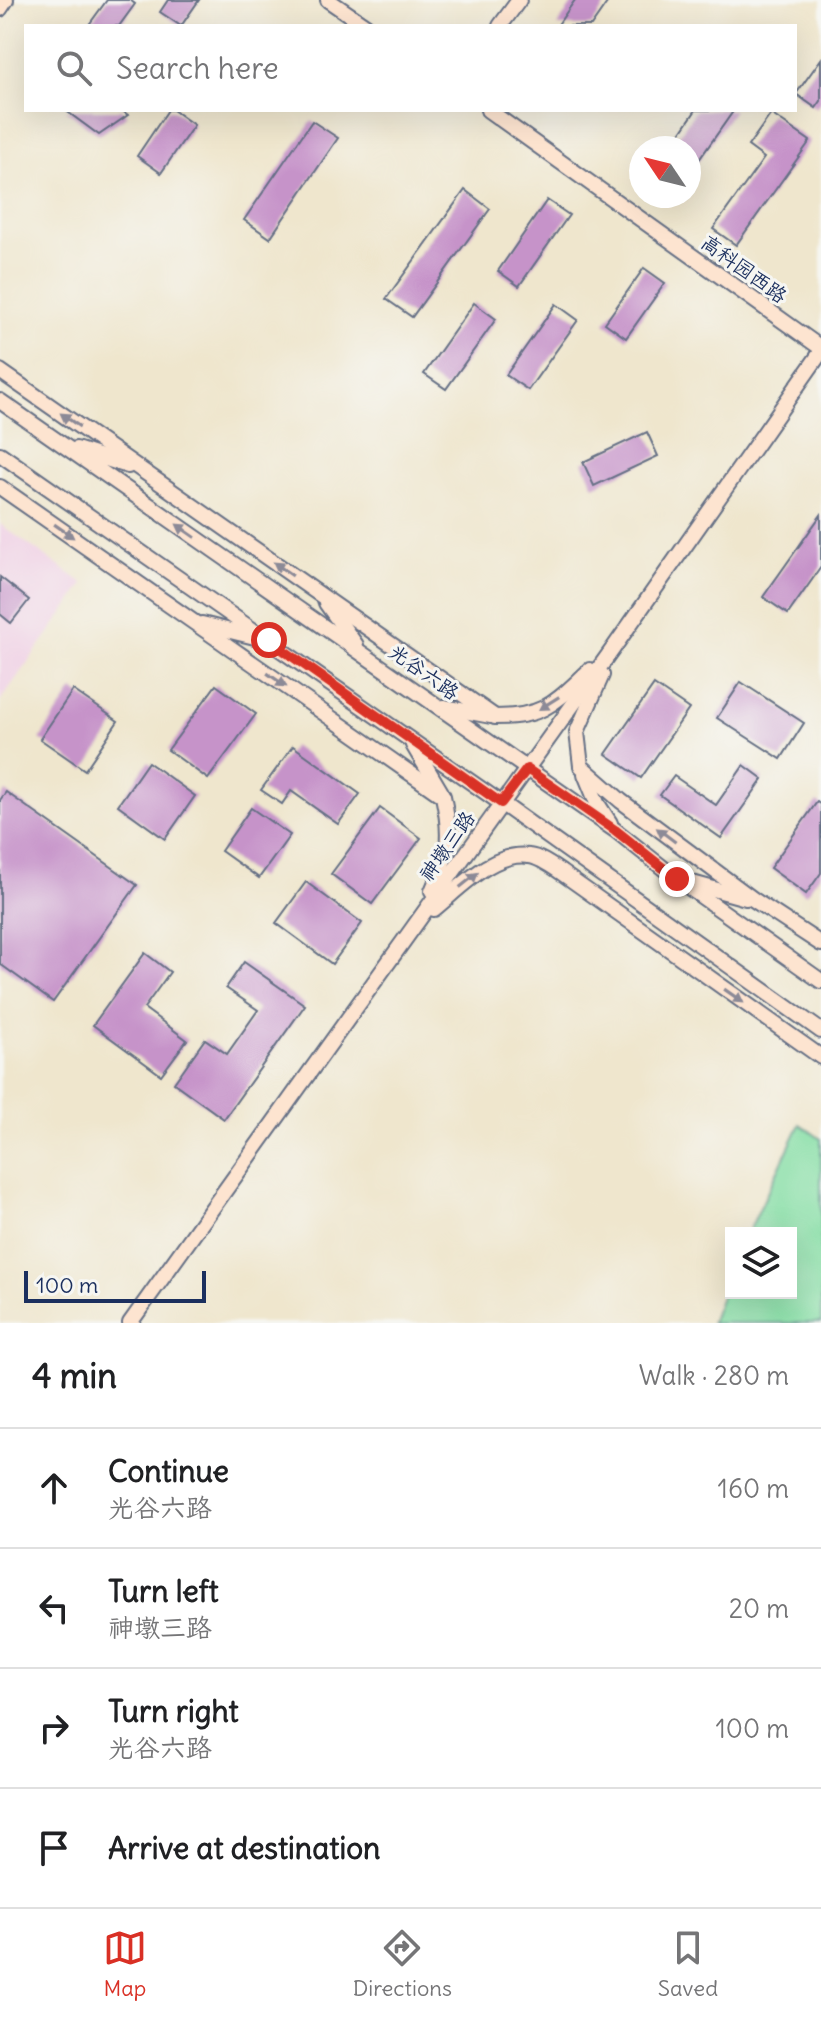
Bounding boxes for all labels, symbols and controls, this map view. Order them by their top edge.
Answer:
search box [24,24,797,112]
icon: search [52,46,96,90]
text: Search here [116,49,279,87]
north arrow [629,136,701,208]
street label: 高科园西路 [696,229,793,309]
one-way arrow [60,413,81,428]
one-way arrow [53,523,74,538]
one-way arrow [176,524,197,539]
one-way arrow [273,562,294,577]
route start [251,622,287,658]
street label: 光谷六路 [384,638,465,705]
one-way arrow [267,672,288,687]
one-way arrow [539,696,560,711]
street label: 神墩三路 [413,805,480,886]
one-way arrow [656,827,676,843]
route end [659,861,695,897]
one-way arrow [459,873,479,889]
one-way arrow [724,988,745,1003]
map controls [725,1227,797,1299]
button: layers [725,1227,797,1299]
scale bar [24,1267,206,1303]
text: 100 m [36,1271,98,1299]
text: 4 min [32,1354,117,1397]
text: Walk · 280 m [639,1359,789,1392]
text: Continue [108,1452,229,1490]
icon: ahead [32,1466,76,1510]
text: 160 m [718,1472,789,1505]
text: 光谷六路 [108,1491,212,1524]
text: Turn left [108,1572,219,1610]
icon: left [32,1586,76,1630]
text: 20 m [729,1592,789,1625]
text: 神墩三路 [108,1611,212,1644]
text: Turn right [108,1692,239,1730]
icon: right [32,1706,76,1750]
text: 100 m [715,1712,789,1745]
text: 光谷六路 [108,1731,212,1764]
icon: arrive [32,1826,76,1870]
text: Arrive at destination [108,1829,380,1867]
tab: Map [103,1926,147,2002]
tab: Directions [353,1926,452,2002]
tab: Saved [658,1926,718,2002]

